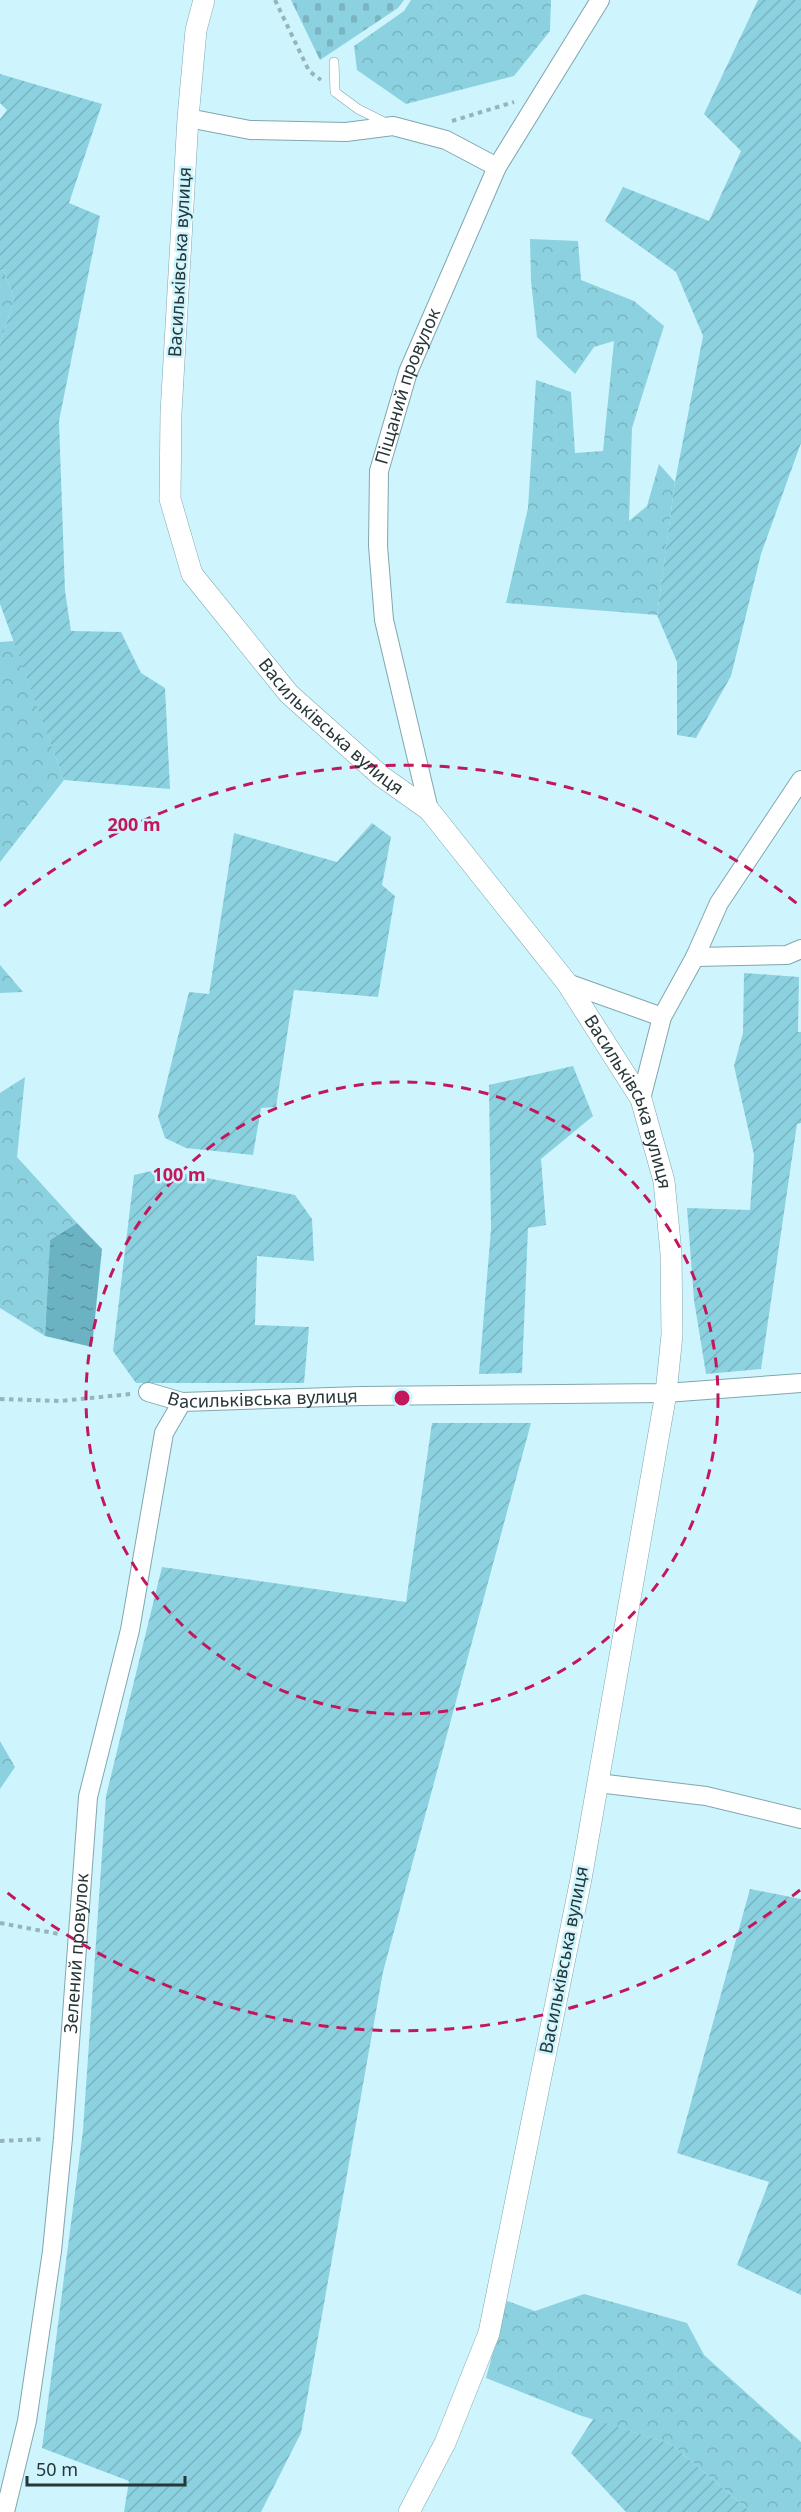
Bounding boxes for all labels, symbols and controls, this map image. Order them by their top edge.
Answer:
street label: Васильківська вулиця [162,166,196,358]
street label: Піщаний провулок [369,304,445,467]
street label: Васильківська вулиця [254,653,409,799]
text: 200 m [107,812,161,836]
street label: Васильківська вулиця [579,1010,678,1190]
text: 100 m [152,1162,206,1186]
street label: Васильківська вулиця [165,1383,358,1413]
centre of rings [392,1388,412,1408]
street label: Васильківська вулиця [533,1864,593,2056]
street label: Зелений провулок [58,1872,93,2034]
scale bar [27,2449,184,2487]
text: 50 m [36,2457,78,2481]

